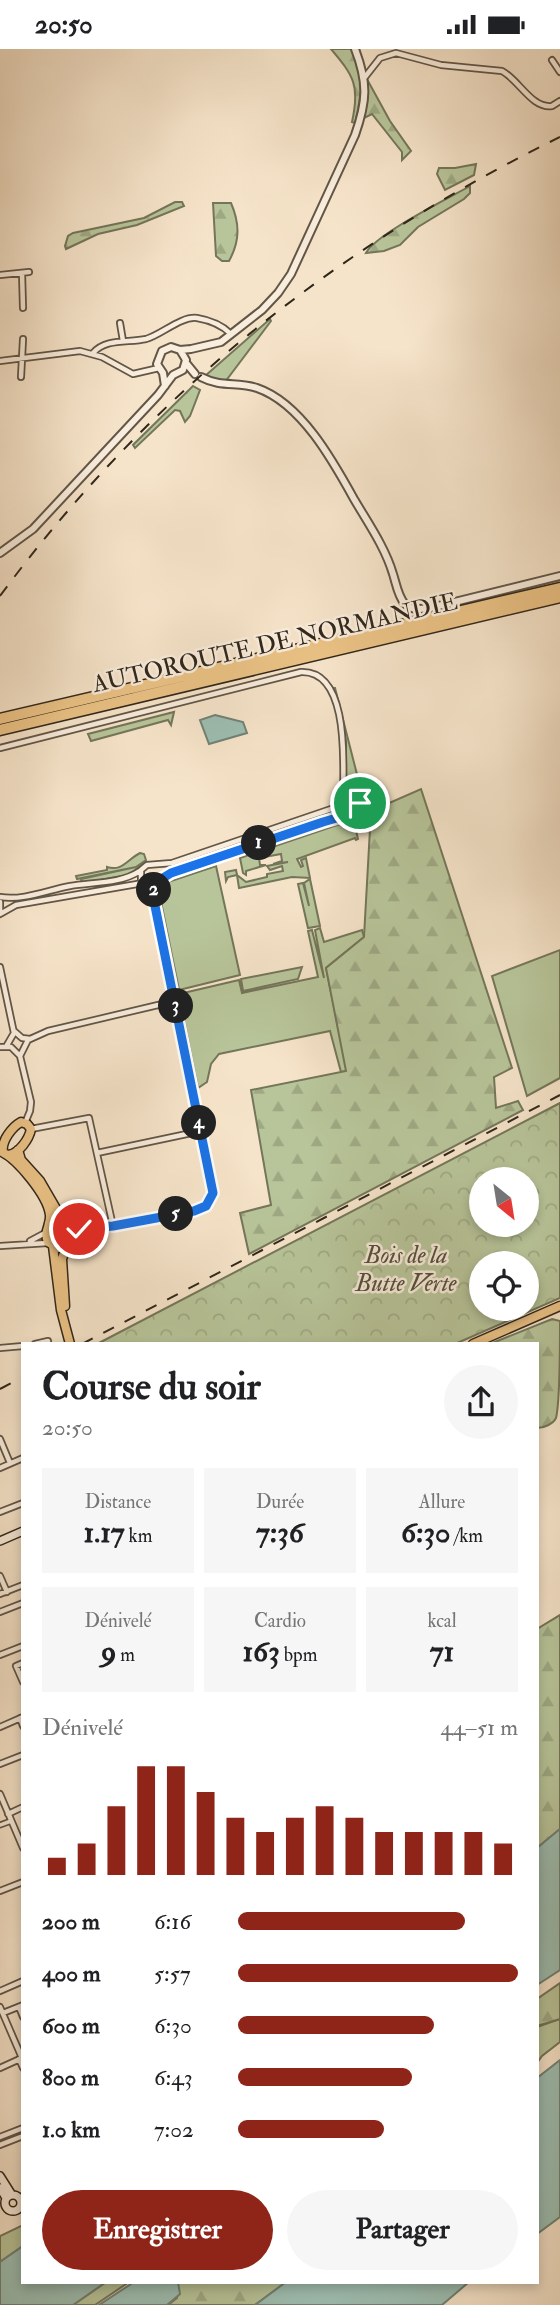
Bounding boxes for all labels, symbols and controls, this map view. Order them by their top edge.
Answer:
text: 20:50 [35,9,92,41]
street label: AUTOROUTE DE NORMANDIE [88,586,461,700]
pin [330,773,390,833]
icon: arrive [341,784,379,822]
pin: 1 [242,825,276,861]
text: 1 [255,830,262,854]
pin: 2 [136,873,172,907]
text: 2 [149,877,158,901]
pin: 3 [158,989,194,1023]
text: 3 [172,993,179,1017]
pin: 4 [182,1105,216,1141]
text: 4 [193,1110,204,1134]
north arrow [469,1167,539,1237]
map controls [469,1167,539,1321]
pin: 5 [158,1197,194,1231]
pin [49,1199,109,1259]
text: 5 [171,1201,180,1225]
icon: check [60,1210,98,1248]
park label: Bois de la Butte Verte [354,1240,458,1299]
button: locate [469,1251,539,1321]
text: Course du soir [42,1363,261,1411]
button: share [444,1365,518,1439]
text: 20:50 [42,1413,93,1442]
text: Distance [85,1490,151,1514]
text: Durée [256,1490,304,1514]
text: Allure [419,1490,465,1514]
text: 1.17 [84,1514,125,1551]
text: 7:36 [256,1514,304,1551]
text: 6:30 [401,1514,450,1551]
text: km [125,1524,152,1548]
text: /km [450,1524,483,1548]
text: Dénivelé [85,1609,151,1633]
text: Cardio [254,1609,306,1633]
text: kcal [427,1609,457,1633]
text: 9 [101,1633,116,1670]
text: 163 [243,1633,280,1670]
text: 71 [430,1633,454,1670]
text: m [116,1643,135,1667]
text: bpm [280,1643,317,1667]
text: Dénivelé [42,1713,123,1742]
text: 44–51 m [441,1713,518,1742]
text: 200 m [42,1907,100,1936]
text: 6:16 [154,1907,191,1936]
text: 400 m [42,1959,101,1988]
text: 5:57 [154,1959,190,1988]
text: 600 m [42,2011,100,2040]
text: 6:30 [154,2011,192,2040]
text: 800 m [42,2063,99,2092]
text: 6:43 [154,2063,193,2092]
text: 1.0 km [42,2115,100,2144]
text: 7:02 [154,2115,194,2144]
button: Enregistrer [42,2190,273,2270]
button: Partager [287,2190,518,2270]

